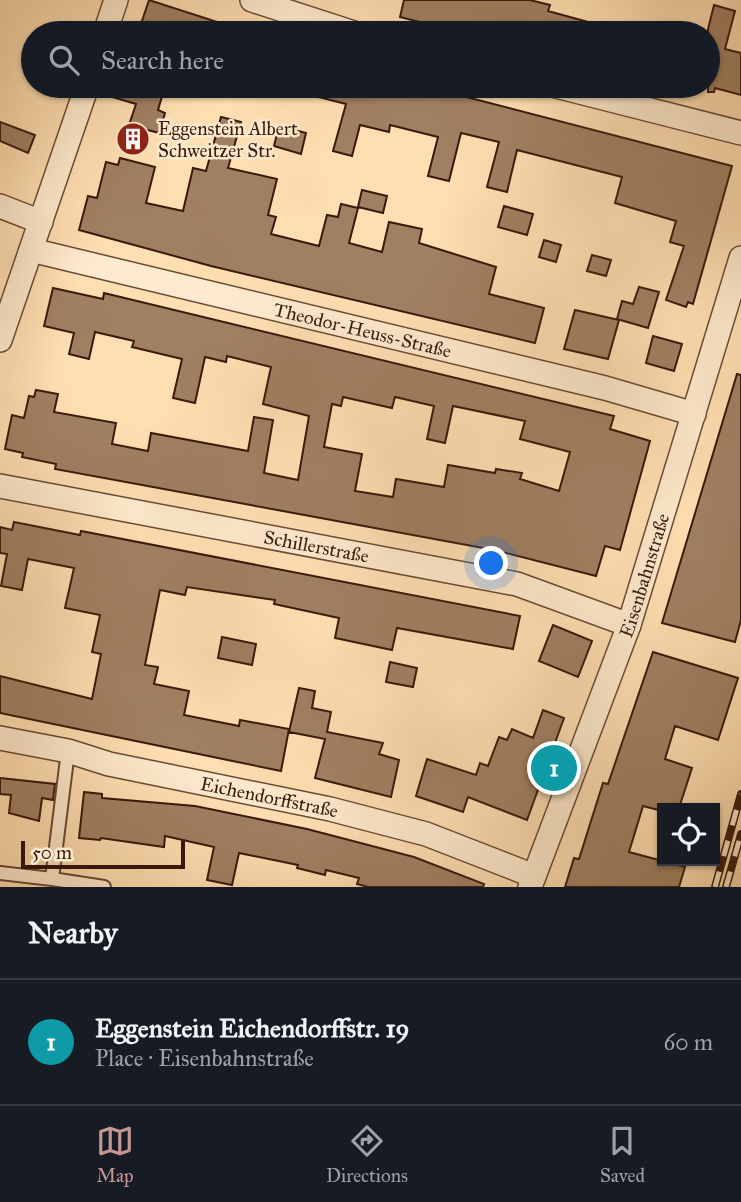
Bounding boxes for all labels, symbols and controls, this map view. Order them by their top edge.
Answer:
search box [21,21,720,98]
icon: search [45,41,83,79]
text: Search here [101,44,224,76]
place label: Eggenstein Albert Schweitzer Str. [158,117,298,162]
building icon: Eggenstein Albert Schweitzer Str. [114,120,152,158]
street label: Theodor-Heuss-Straße [271,297,454,362]
street label: Eisenbahnstraße [614,510,674,641]
street label: Schillerstraße [262,525,371,567]
your location [474,546,508,580]
pin: 1 [531,742,577,794]
street label: Eichendorffstraße [199,771,341,822]
map controls [657,803,720,866]
button: locate [657,803,720,866]
scale bar [21,838,186,870]
text: 50 m [32,841,72,864]
text: Nearby [28,915,118,951]
text: Eggenstein Eichendorffstr. 19 [95,1012,409,1044]
text: 1 [46,1028,56,1056]
text: 60 m [664,1028,713,1056]
text: Place · Eisenbahnstraße [95,1044,314,1072]
tab: Map [96,1122,134,1187]
tab: Directions [326,1122,408,1187]
tab: Saved [600,1122,645,1187]

